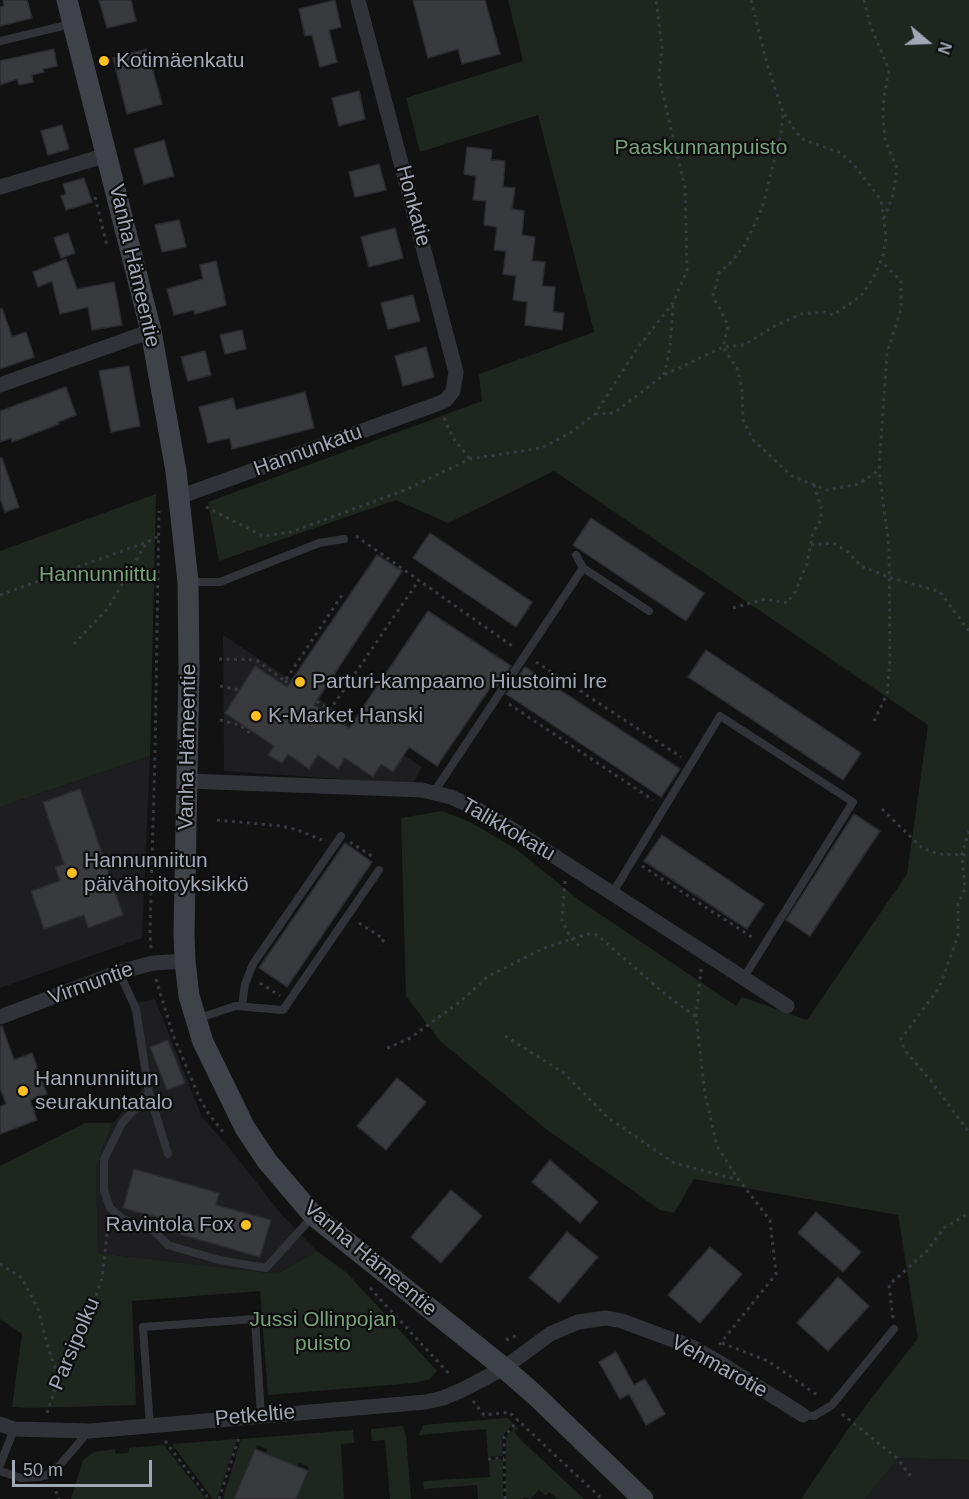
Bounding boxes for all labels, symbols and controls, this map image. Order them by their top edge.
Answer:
north arrow [897,12,957,72]
text: N [935,40,954,56]
place label: Kotimäenkatu [116,48,244,74]
marker: Kotimäenkatu [97,54,111,68]
park label: Paaskunnanpuisto [615,135,787,161]
street label: Honkatie [390,163,436,249]
street label: Vanha Hämeentie [103,182,165,350]
street label: Hannunkatu [250,420,366,482]
park label: Hannunniittu [39,562,157,588]
street label: Vanha Hämeentie [174,664,202,830]
place label: Parturi-kampaamo Hiustoimi Ire [312,669,607,695]
marker: Parturi-kampaamo Hiustoimi Ire [293,675,307,689]
place label: K-Market Hanski [268,703,423,729]
marker: K-Market Hanski [249,709,263,723]
street label: Talikkokatu [457,793,559,867]
place label: Hannunniitun päivähoitoyksikkö [84,848,249,898]
marker: Hannunniitun päivähoitoyksikkö [65,866,79,880]
street label: Virmuntie [45,957,137,1011]
place label: Hannunniitun seurakuntatalo [35,1066,173,1116]
marker: Hannunniitun seurakuntatalo [16,1084,30,1098]
street label: Vanha Hämeentie [298,1196,442,1322]
place label: Ravintola Fox [106,1212,234,1238]
marker: Ravintola Fox [239,1218,253,1232]
street label: Parsipolku [44,1294,106,1394]
park label: Jussi Ollinpojan puisto [249,1307,397,1357]
street label: Vehmarotie [666,1330,772,1404]
street label: Petkeltie [214,1400,296,1432]
scale bar [15,1448,154,1486]
text: 50 m [23,1460,63,1480]

